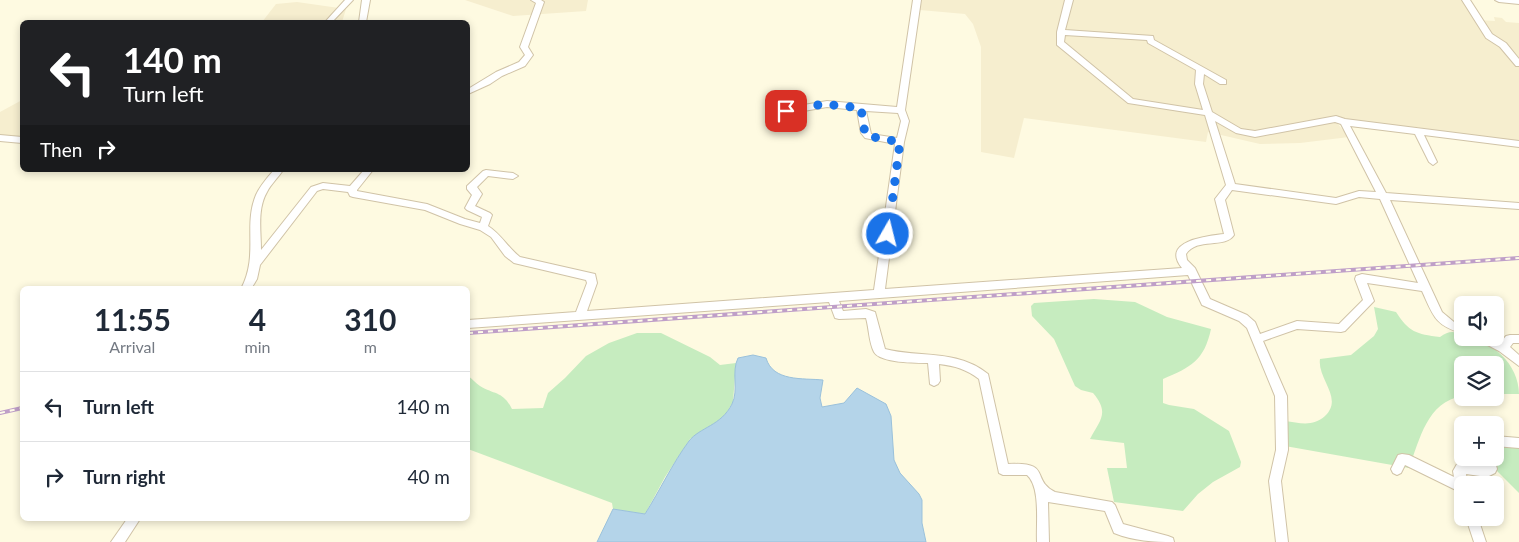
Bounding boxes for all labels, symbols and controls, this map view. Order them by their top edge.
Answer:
text: 140 m [123,38,222,80]
icon: left [40,40,105,105]
text: Turn left [123,80,204,107]
pin [765,90,807,132]
icon: arrive [772,97,800,125]
icon: right [92,135,120,163]
text: Then [40,138,82,161]
position arrow [861,207,913,259]
map controls [1454,296,1504,526]
button: sound [1454,296,1504,346]
text: 11:55 [94,301,171,337]
text: 4 [249,301,266,337]
text: 310 [344,301,396,337]
text: Arrival [109,337,155,356]
text: min [245,337,271,356]
text: m [364,337,377,356]
button: layers [1454,356,1504,406]
icon: left [40,393,68,421]
text: Turn left [83,395,154,418]
text: 140 m [396,395,450,418]
button: + [1454,416,1504,466]
icon: right [40,463,68,491]
text: Turn right [83,465,165,488]
text: 40 m [407,465,450,488]
button: − [1454,476,1504,526]

